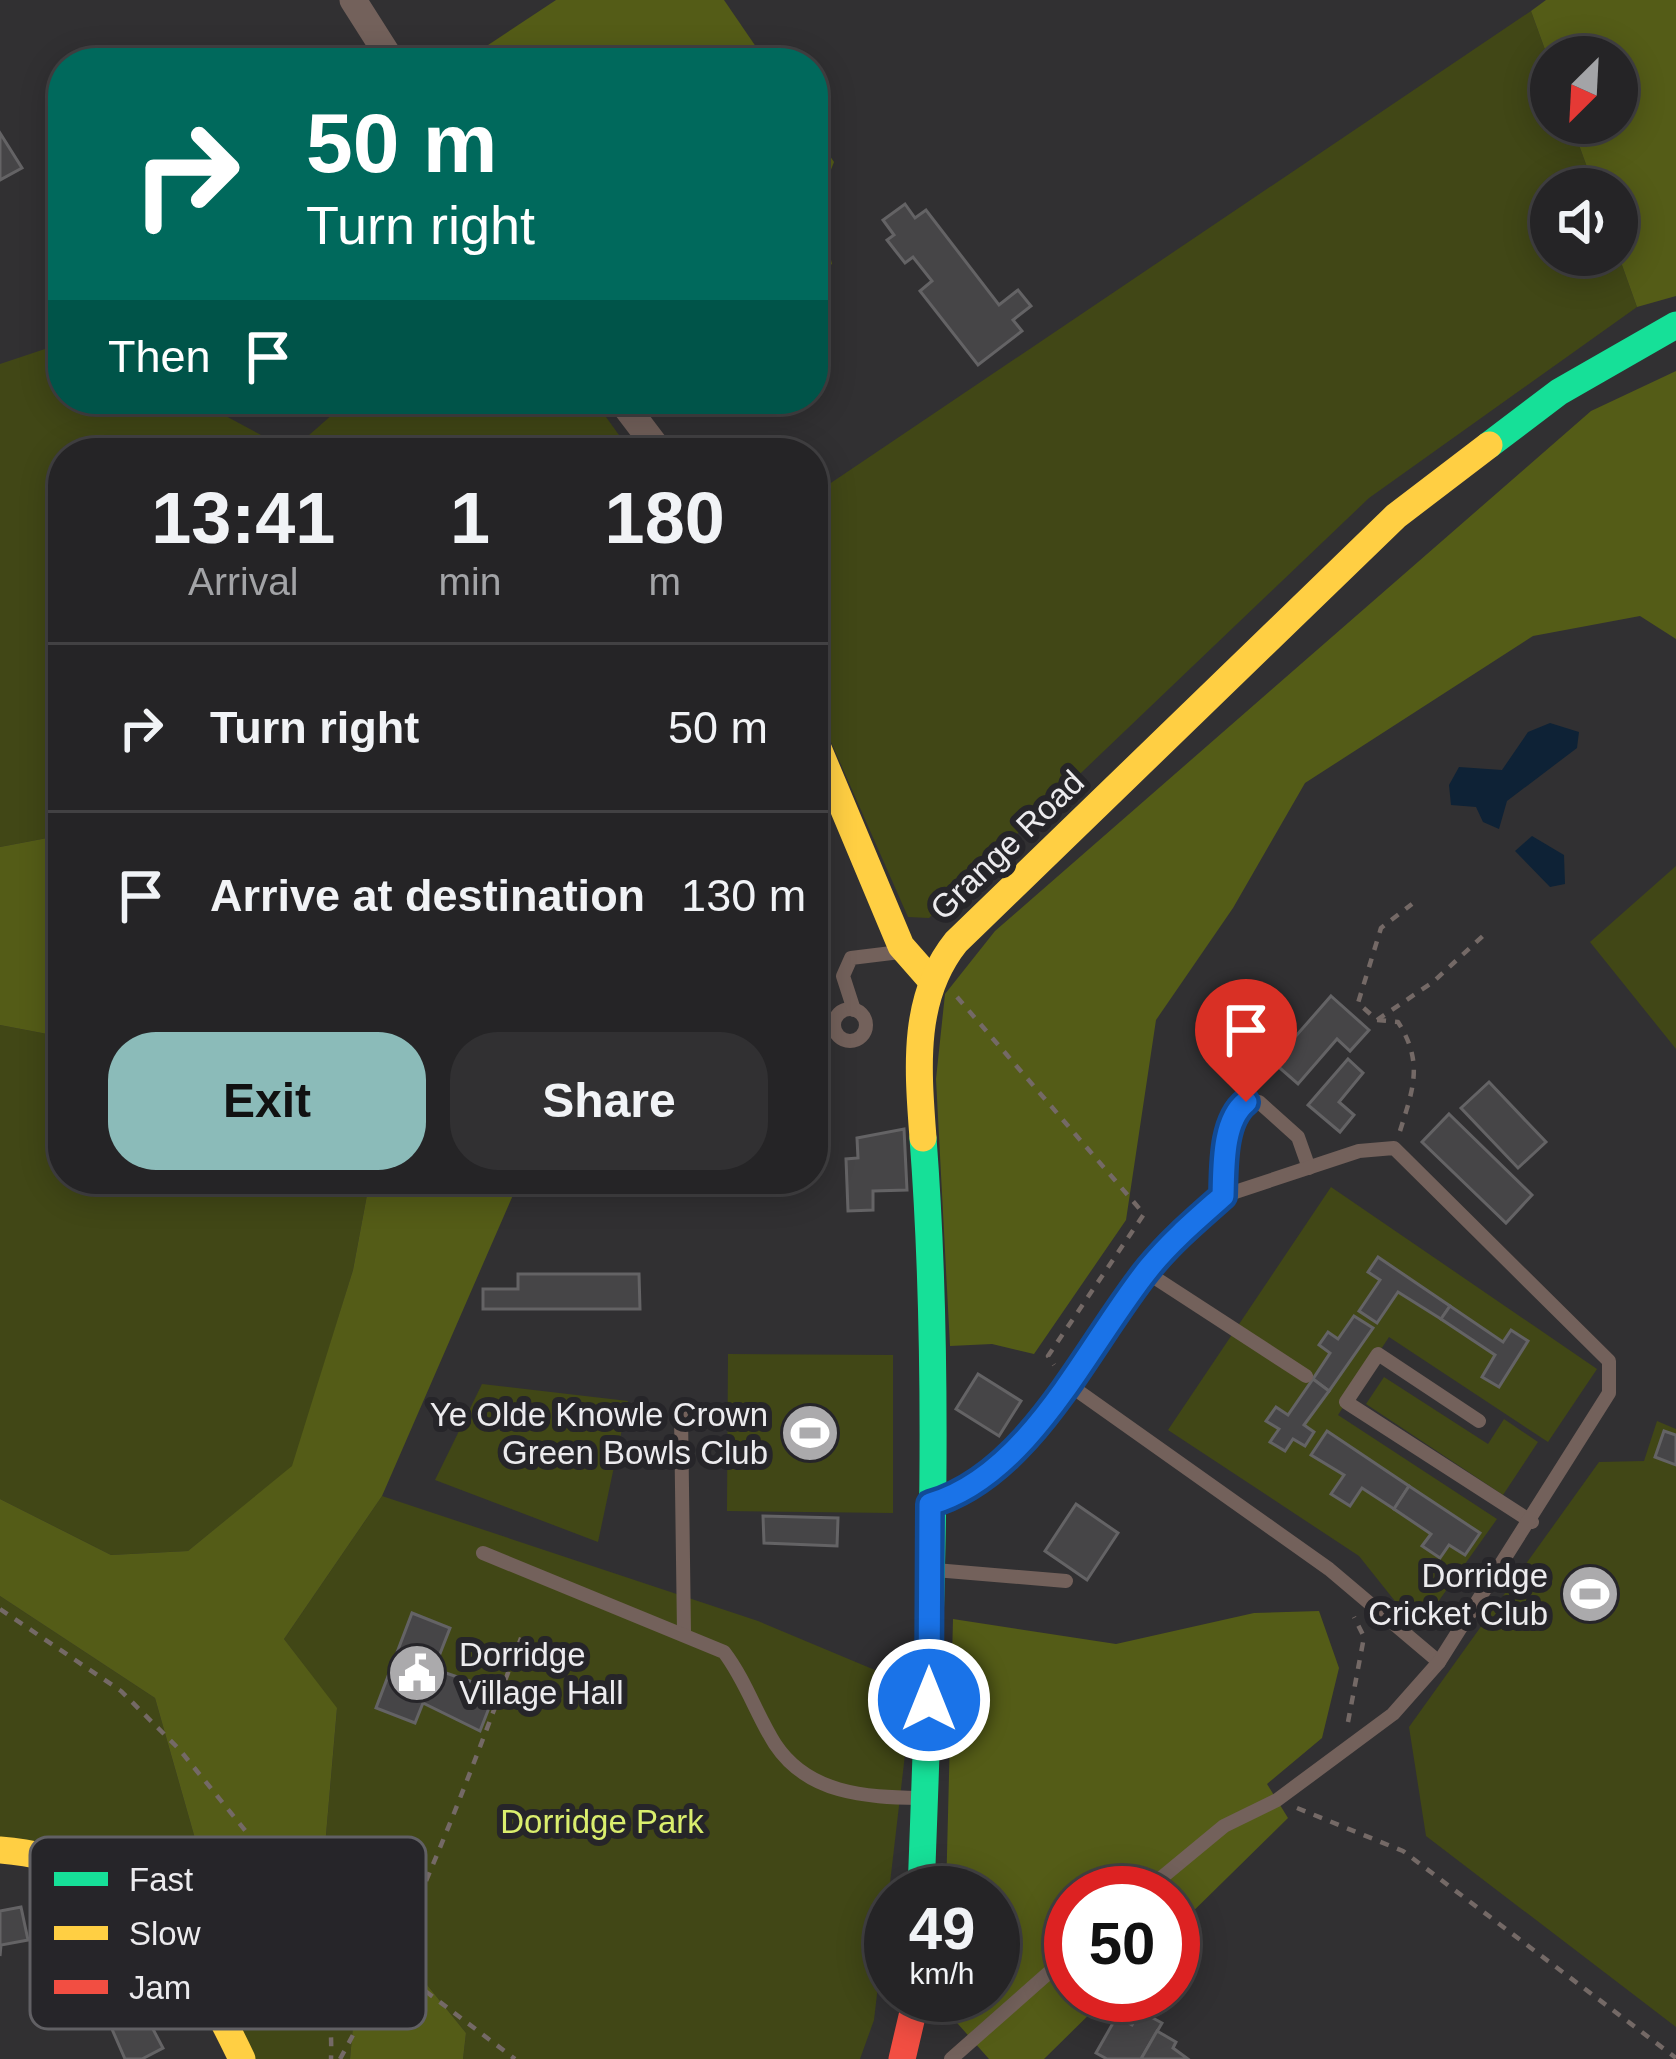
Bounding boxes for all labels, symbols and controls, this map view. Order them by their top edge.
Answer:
north arrow [1530,36,1638,144]
map controls [1530,36,1638,276]
icon: right [108,96,264,252]
text: 50 m [306,96,497,190]
button: sound [1530,168,1638,276]
text: Turn right [306,195,535,255]
icon: arrive [235,324,301,390]
text: Then [108,331,211,382]
text: 13:41 [151,478,335,558]
text: 1 [450,478,490,558]
text: 180 [605,478,725,558]
text: Arrival [188,560,299,603]
text: min [439,560,501,603]
text: m [648,560,681,603]
icon: right [108,695,174,761]
text: Turn right [210,702,419,753]
text: 50 m [668,702,768,753]
street label: Grange Road [923,763,1091,927]
icon: arrive [108,863,174,929]
text: Arrive at destination [210,870,645,921]
text: 130 m [681,870,806,921]
pin [1195,979,1297,1102]
icon: arrive [1213,997,1279,1063]
button: Exit [108,1032,426,1170]
button: Share [450,1032,768,1170]
place label: Ye Olde Knowle Crown Green Bowls Club [430,1396,768,1471]
sports icon: Ye Olde Knowle Crown Green Bowls Club [779,1402,841,1464]
place label: Dorridge Cricket Club [1368,1557,1548,1632]
sports icon: Dorridge Cricket Club [1559,1563,1621,1625]
place label: Dorridge Village Hall [459,1636,623,1711]
position arrow [866,1637,992,1763]
public building icon: Dorridge Village Hall [386,1642,448,1704]
park label: Dorridge Park [500,1803,704,1840]
legend [30,1837,426,2029]
text: Fast [129,1861,193,1898]
speed limit sign: 50 [1044,1866,1200,2022]
text: 49 [909,1895,975,1962]
text: Slow [129,1915,201,1952]
text: km/h [909,1957,975,1990]
text: Jam [129,1969,191,2006]

